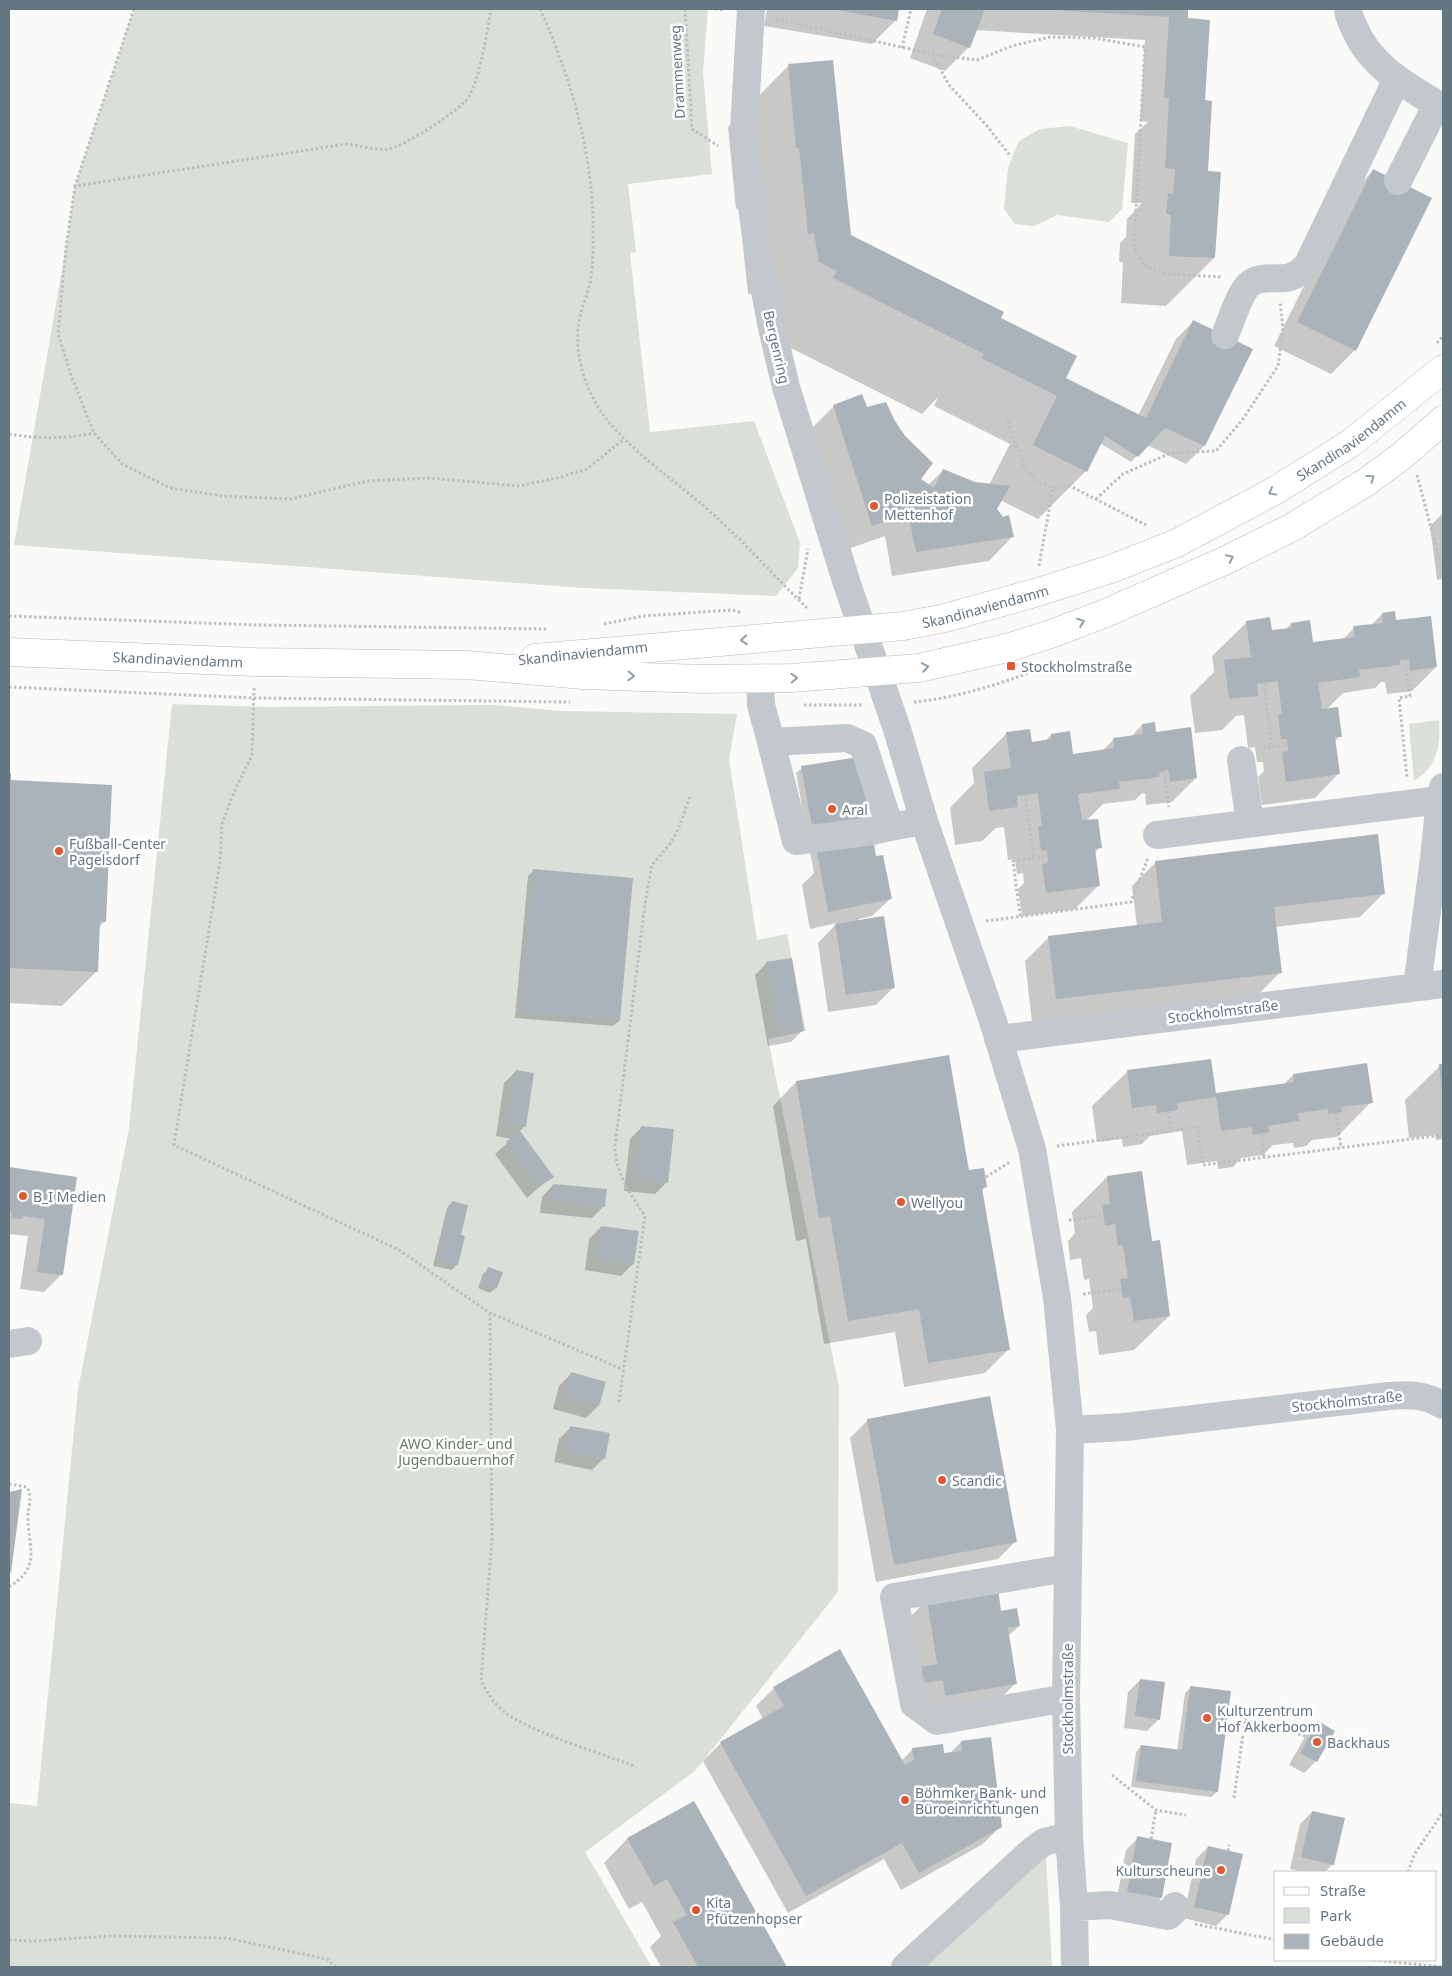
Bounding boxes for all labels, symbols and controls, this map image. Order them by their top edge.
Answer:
street label: Drammenweg [665,25,689,119]
street label: Bergenring [759,309,795,385]
street label: Skandinaviendamm [1292,393,1409,485]
one-way arrow [1365,475,1375,484]
one-way arrow [1268,486,1277,496]
place label: Polizeistation Mettenhof [884,489,972,524]
marker: Polizeistation Mettenhof [868,500,880,512]
one-way arrow [1225,554,1234,564]
street label: Skandinaviendamm [920,580,1051,632]
one-way arrow [1076,618,1085,629]
one-way arrow [740,634,748,645]
street label: Skandinaviendamm [517,637,649,669]
street label: Skandinaviendamm [112,647,243,671]
place label: Stockholmstraße [1021,657,1132,676]
marker: Stockholmstraße [1005,660,1017,672]
one-way arrow [921,662,930,672]
one-way arrow [628,671,636,682]
one-way arrow [790,673,798,683]
place label: Aral [842,800,868,819]
marker: Aral [826,803,838,815]
place label: Fußball-Center Pagelsdorf [69,834,166,869]
marker: Fußball-Center Pagelsdorf [53,845,65,857]
street label: Stockholmstraße [1167,995,1279,1027]
place label: B_I Medien [33,1187,106,1206]
marker: B_I Medien [17,1190,29,1202]
place label: Wellyou [911,1193,963,1212]
marker: Wellyou [895,1196,907,1208]
street label: Stockholmstraße [1291,1386,1403,1416]
park label: AWO Kinder- und Jugendbauernhof [396,1434,515,1469]
place label: Scandic [952,1471,1002,1490]
marker: Scandic [936,1474,948,1486]
street label: Stockholmstraße [1058,1643,1077,1755]
place label: Kulturzentrum Hof Akkerboom [1217,1701,1321,1736]
marker: Kulturzentrum Hof Akkerboom [1201,1712,1213,1724]
place label: Backhaus [1327,1733,1390,1752]
marker: Backhaus [1311,1736,1323,1748]
place label: Böhmker Bank- und Büroeinrichtungen [915,1783,1046,1818]
marker: Böhmker Bank- und Büroeinrichtungen [899,1794,911,1806]
place label: Kulturscheune [1115,1861,1211,1880]
marker: Kulturscheune [1215,1864,1227,1876]
legend [1274,1871,1437,1961]
text: Straße [1320,1880,1366,1900]
place label: Kita Pfützenhopser [706,1893,802,1928]
marker: Kita Pfützenhopser [690,1904,702,1916]
text: Park [1320,1905,1352,1925]
text: Gebäude [1320,1930,1384,1950]

